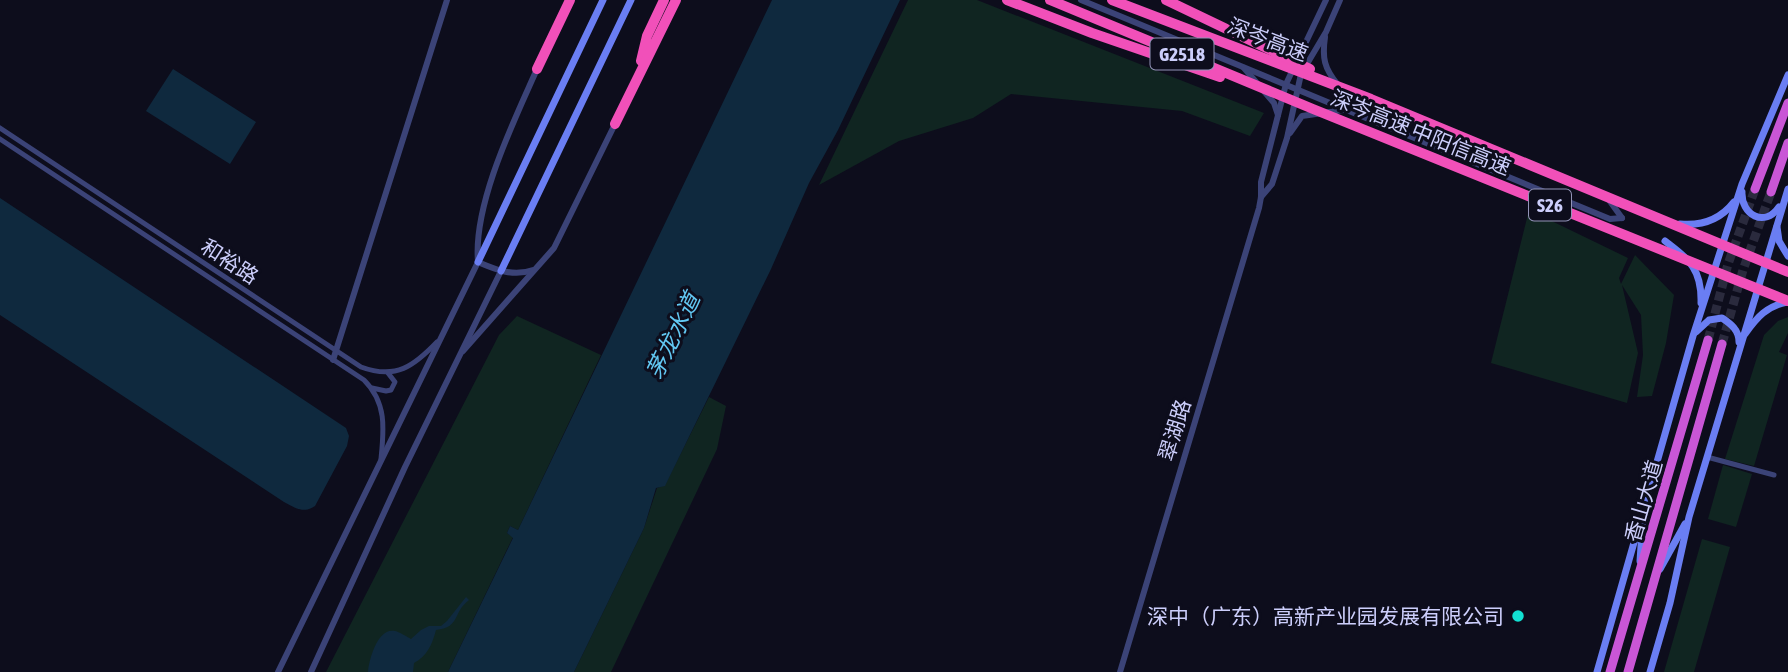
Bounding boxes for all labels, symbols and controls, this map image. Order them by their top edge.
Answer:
street label: 深岑高速 [1224,13,1312,65]
road number: G2518 [1150,38,1214,70]
street label: 深岑高速 中阳信高速 [1328,85,1514,179]
road number: S26 [1529,190,1571,220]
street label: 和裕路 [197,234,263,288]
water label: 茅龙水道 [641,286,706,383]
street label: 翠湖路 [1153,396,1195,464]
street label: 香山大道 [1620,457,1666,545]
place label: 深中（广东）高新产业园发展有限公司 [1147,604,1504,628]
marker: 深中（广东）高新产业园发展有限公司 [1510,608,1526,624]

